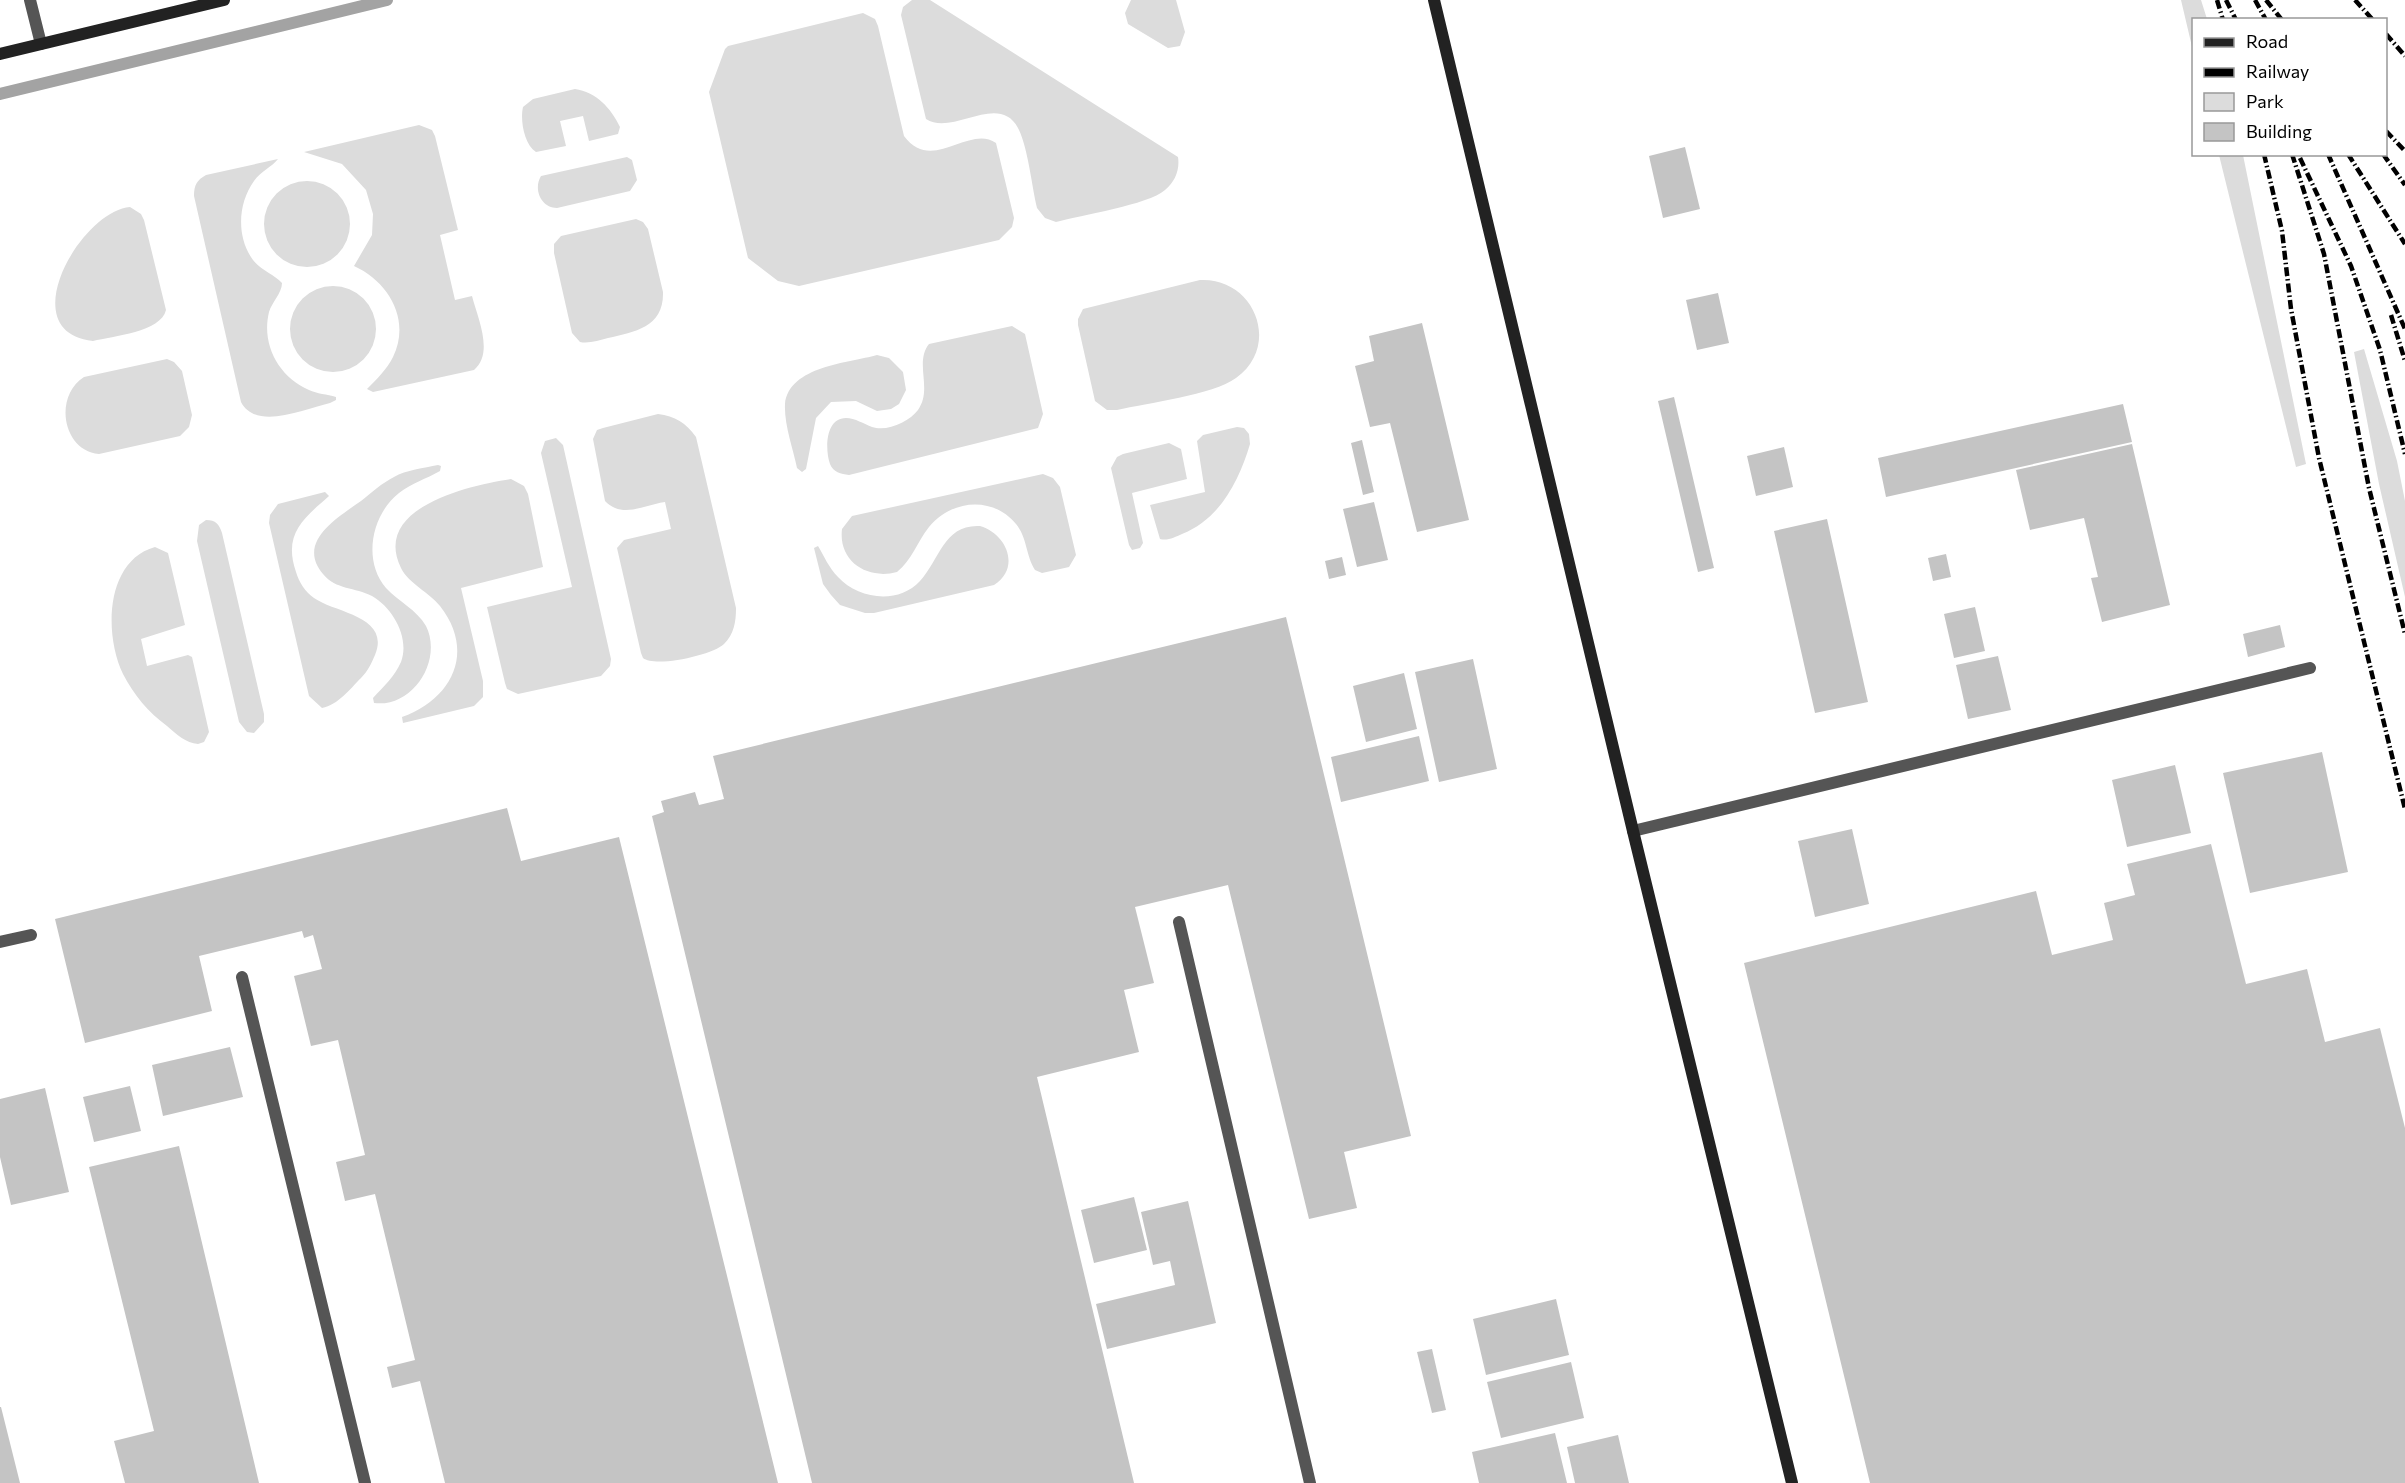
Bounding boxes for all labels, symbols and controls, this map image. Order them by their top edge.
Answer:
legend [2192,18,2387,156]
text: Road [2246,30,2288,52]
text: Railway [2246,60,2309,82]
text: Park [2246,90,2284,112]
text: Building [2246,120,2312,142]

